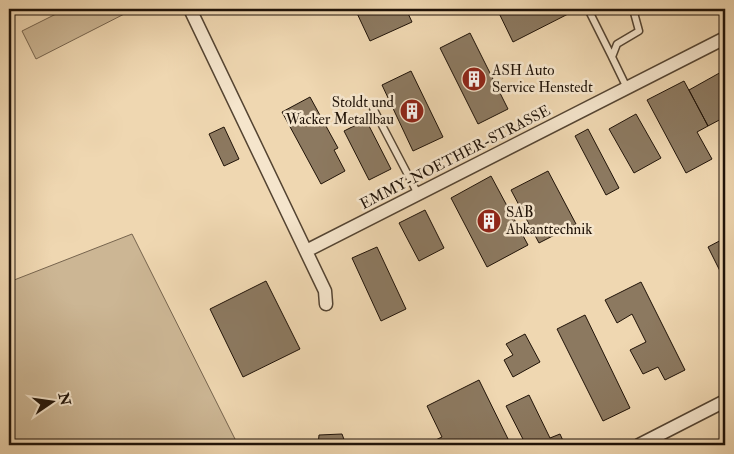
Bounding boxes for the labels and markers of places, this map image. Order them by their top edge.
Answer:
place label: ASH Auto Service Henstedt [491,61,593,97]
building icon: ASH Auto Service Henstedt [461,66,487,92]
place label: Stoldt und Wacker Metallbau [284,93,395,129]
building icon: Stoldt und Wacker Metallbau [399,98,425,124]
place label: SAB Abkanttechnik [505,203,593,239]
building icon: SAB Abkanttechnik [476,208,502,234]

